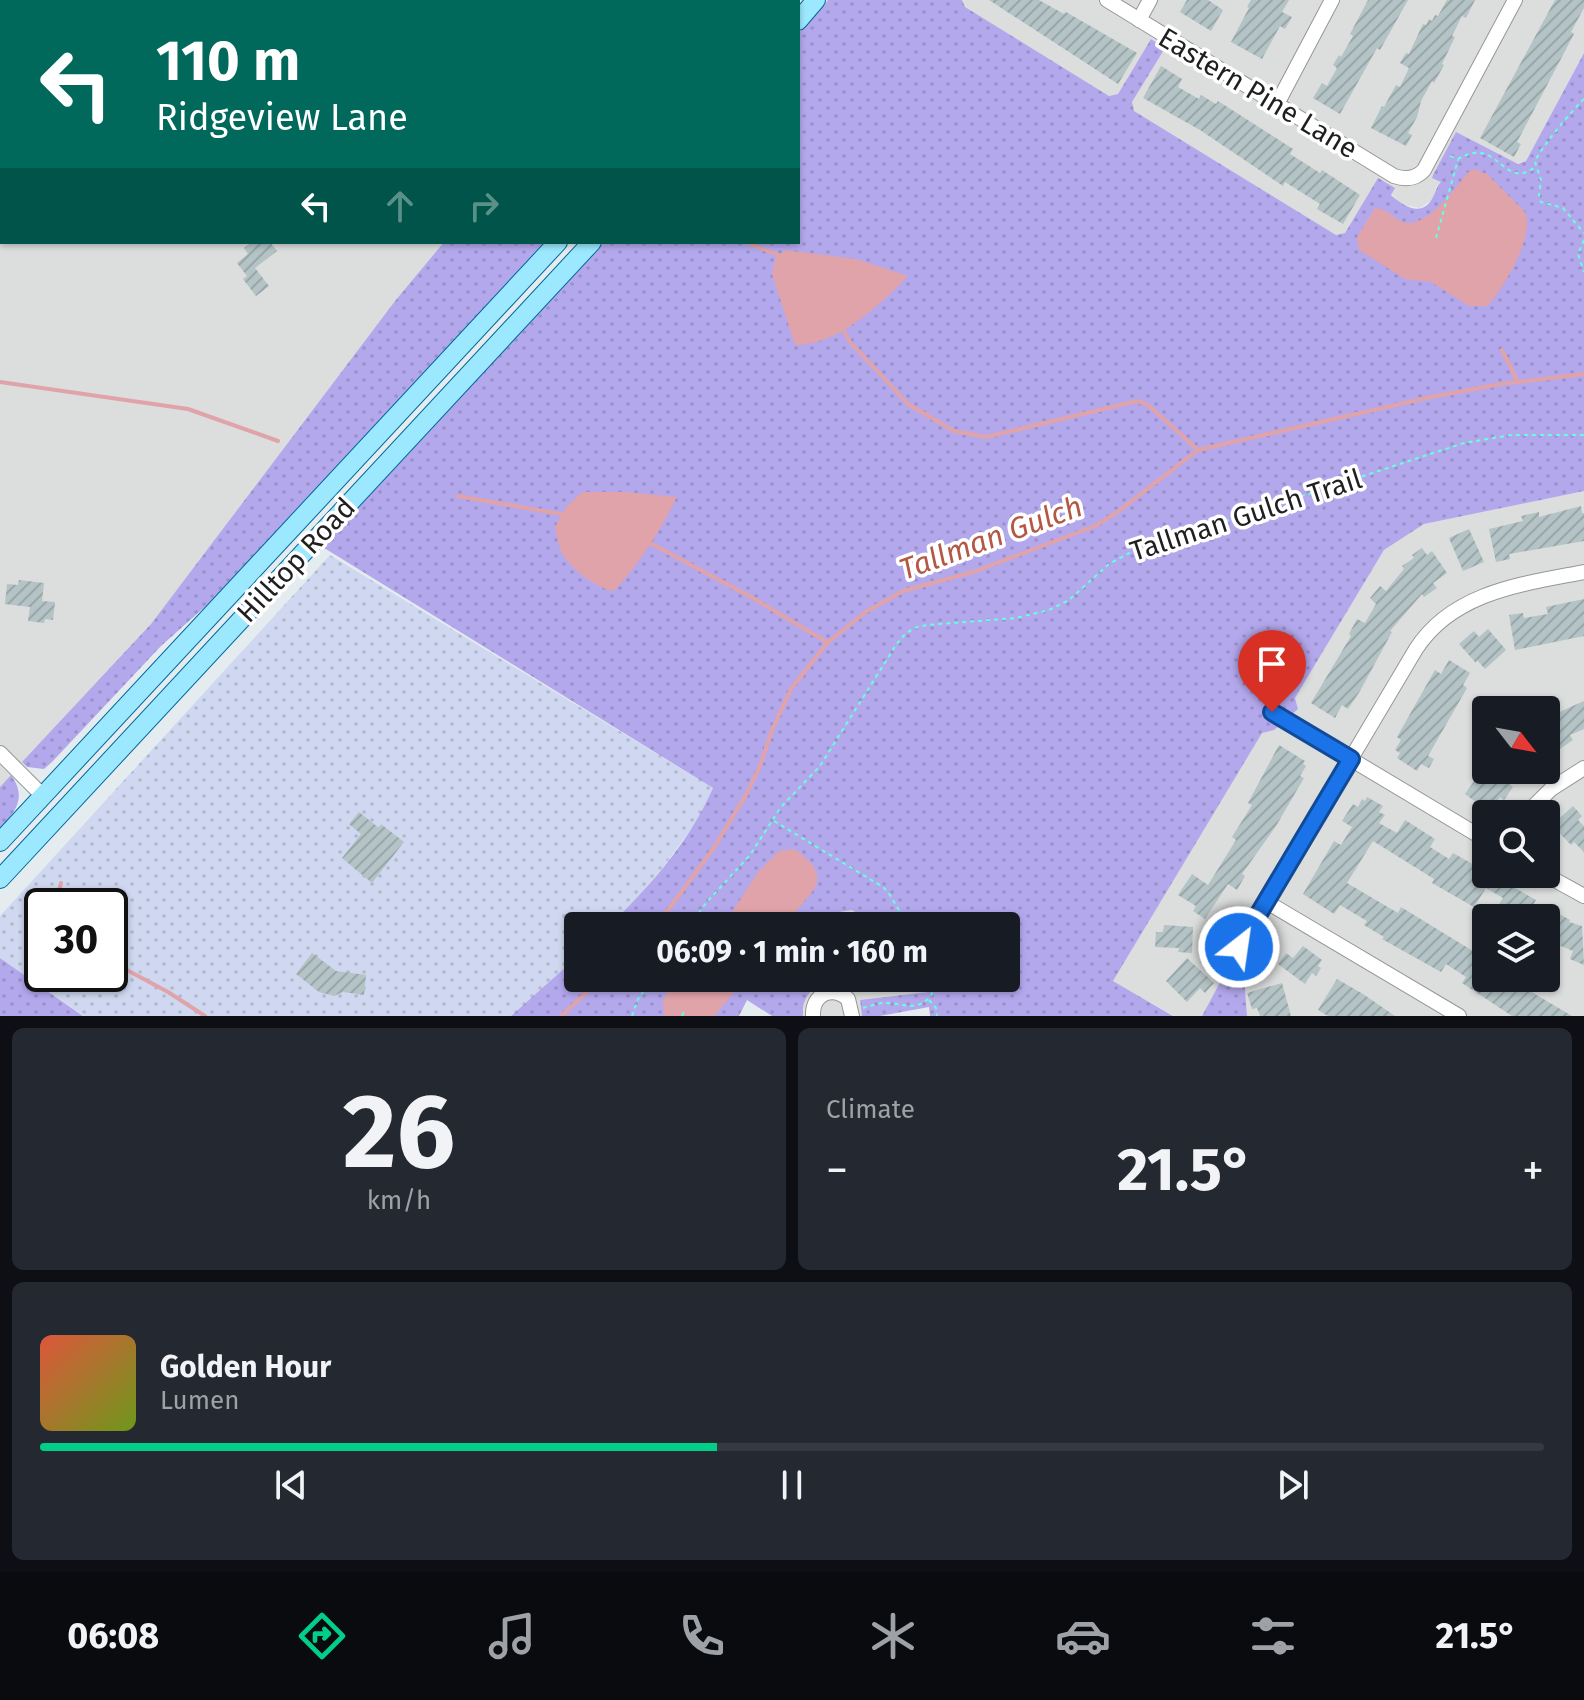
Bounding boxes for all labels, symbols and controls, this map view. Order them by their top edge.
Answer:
street label: Eastern Pine Lane [1153,21,1363,165]
text: 110 m [156,28,300,95]
icon: left [24,32,128,136]
text: Ridgeview Lane [156,96,408,140]
icon: left [294,184,338,228]
icon: ahead [378,184,422,228]
icon: right [462,184,506,228]
street label: Tallman Gulch Trail [1126,462,1366,568]
water label: Tallman Gulch [895,488,1087,588]
street label: Hilltop Road [230,491,362,629]
pin [1238,630,1306,712]
icon: arrive [1250,642,1294,686]
north arrow [1472,696,1560,784]
map controls [1472,696,1560,992]
button: search [1472,800,1560,888]
speed limit sign: 30 [24,888,128,992]
button: layers [1472,904,1560,992]
position arrow [1197,905,1281,989]
text: 06:09 · 1 min · 160 m [656,934,928,970]
text: 26 [343,1070,455,1195]
text: Climate [826,1094,915,1125]
text: 21.5° [1117,1134,1253,1206]
text: − [826,1144,848,1197]
text: + [1522,1144,1544,1197]
text: km/h [367,1185,431,1216]
text: Golden Hour [160,1349,331,1385]
text: Lumen [160,1385,239,1416]
icon: previous [269,1463,313,1507]
icon: pause [770,1463,814,1507]
icon: next [1271,1463,1315,1507]
icon: directions [294,1608,350,1664]
icon: music [484,1608,540,1664]
icon: phone [674,1608,730,1664]
icon: climate [865,1608,921,1664]
icon: car [1055,1608,1111,1664]
icon: filters [1245,1608,1301,1664]
text: 06:08 [67,1614,159,1658]
text: 21.5° [1436,1614,1517,1658]

